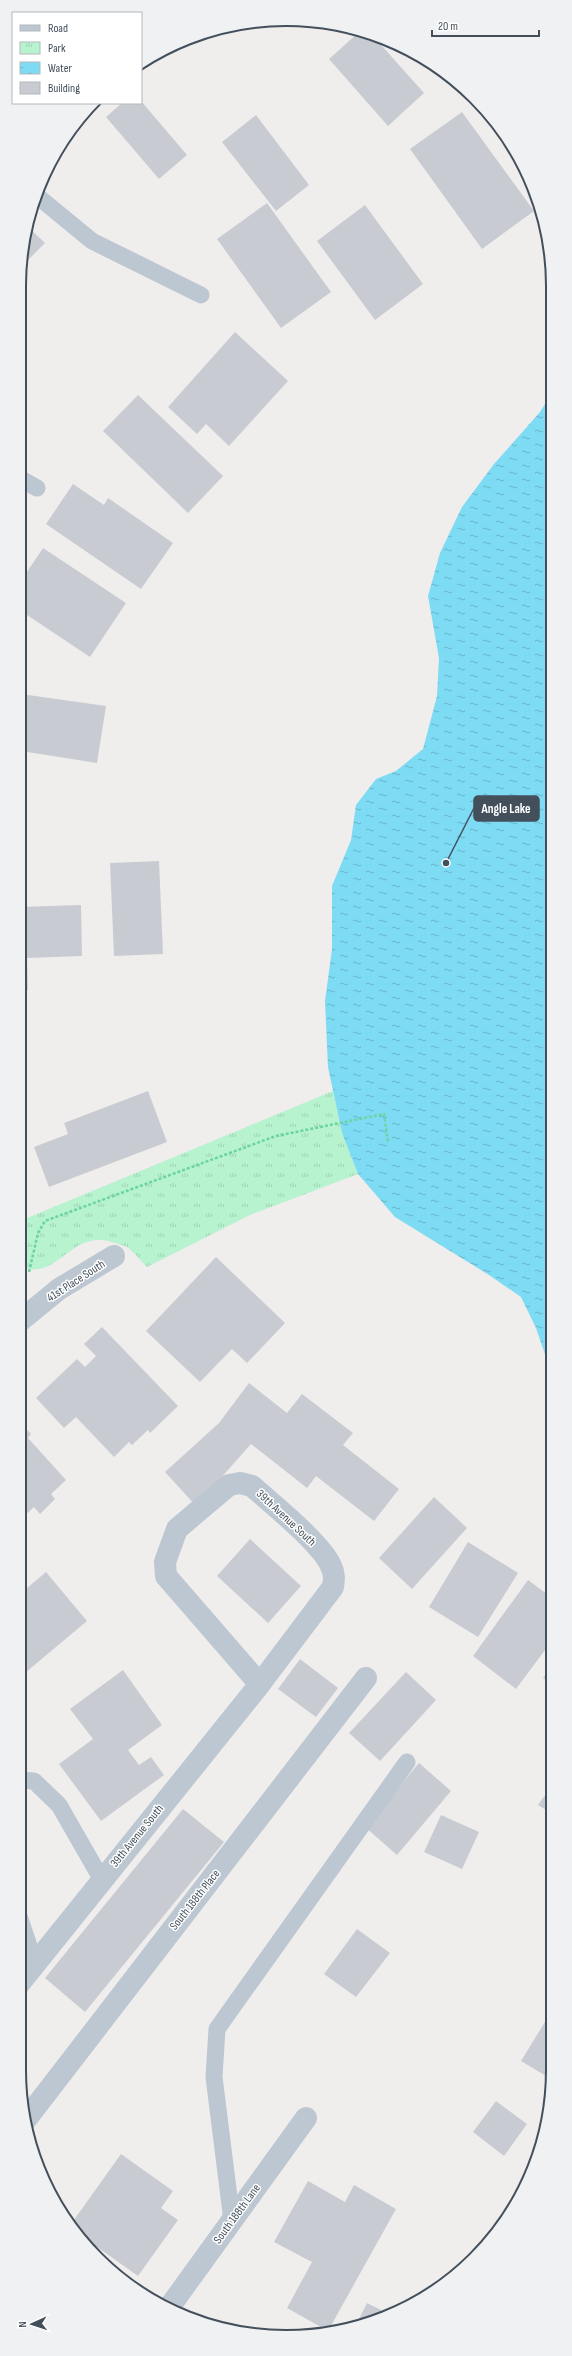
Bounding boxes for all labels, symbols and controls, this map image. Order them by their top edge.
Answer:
legend [12,12,142,104]
scale bar [432,12,539,38]
text: 20 m [438,19,458,34]
text: Road [48,21,68,36]
text: Park [48,41,66,56]
text: Water [48,61,72,76]
text: Building [48,81,80,96]
callout: Angle Lake [474,796,539,821]
text: Angle Lake [480,801,531,817]
street label: 41st Place South [44,1257,108,1305]
street label: 39th Avenue South [253,1486,319,1550]
street label: 39th Avenue South [107,1802,167,1870]
street label: South 188th Place [167,1867,223,1933]
street label: South 188th Lane [210,2181,264,2247]
north arrow [12,2304,52,2344]
text: N [16,2321,29,2328]

